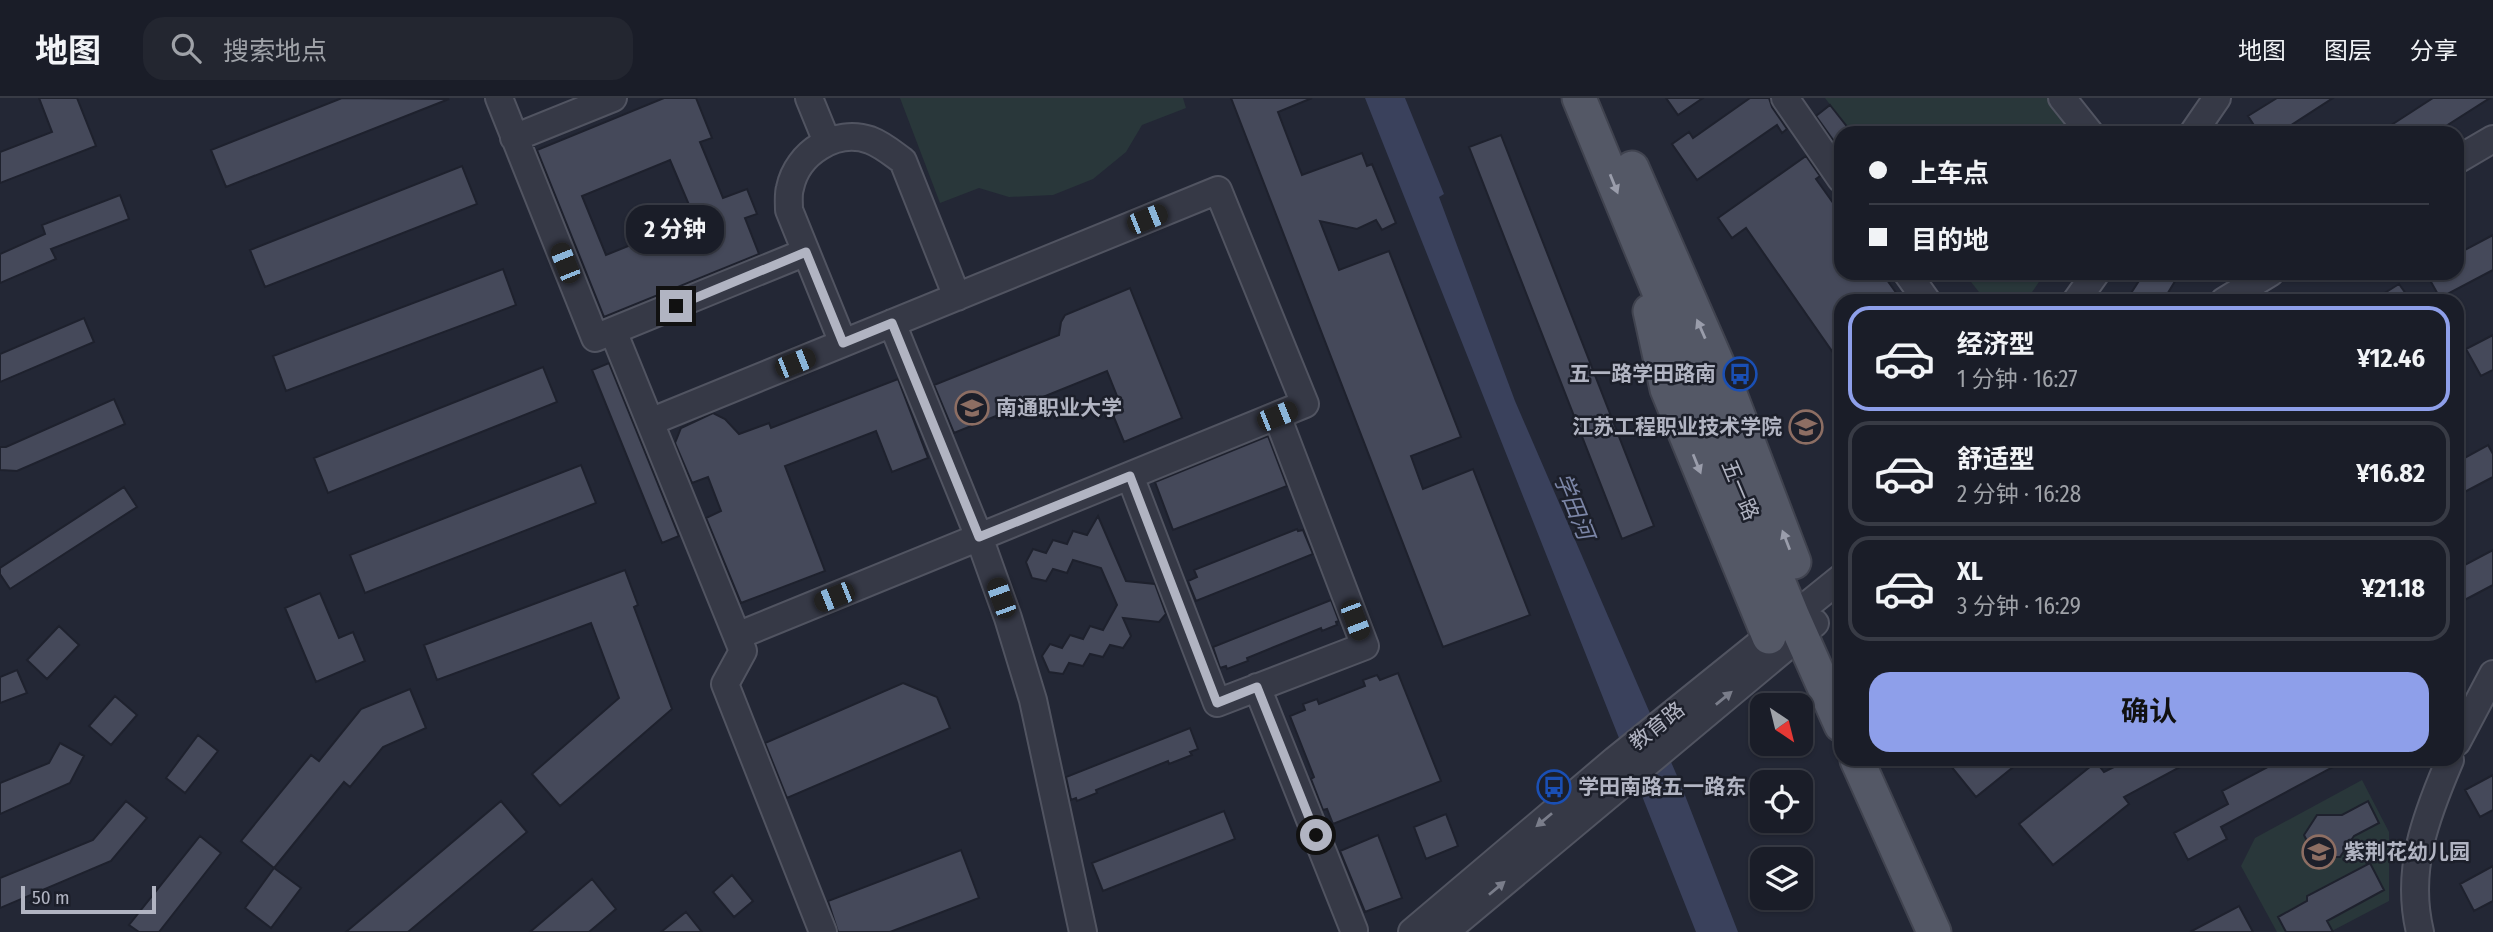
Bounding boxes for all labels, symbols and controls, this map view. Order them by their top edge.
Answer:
search box [143,17,633,80]
icon: search [167,29,205,67]
text: 地图 [35,31,101,71]
text: 搜索地点 [223,36,327,67]
text: 地图 [2238,37,2286,65]
text: 图层 [2324,37,2372,65]
text: 分享 [2410,37,2458,65]
text: 上车点 [1911,158,1989,189]
one-way arrow [1608,174,1619,195]
car [1124,201,1171,237]
callout: 2 分钟 [627,204,725,254]
text: 2 分钟 [644,215,706,243]
text: 目的地 [1911,225,1989,256]
car [548,240,583,286]
route end [660,290,692,322]
one-way arrow [1695,319,1707,339]
icon: car [1873,327,1936,390]
text: 经济型 [1957,329,2035,360]
text: ¥12.46 [2357,343,2425,374]
car [772,345,819,381]
bus stop icon: 五一路学田路南 [1721,355,1759,393]
place label: 五一路学田路南 [1569,361,1716,387]
text: 1 分钟 · 16:27 [1957,365,2078,393]
school or university icon: 南通职业大学 [953,389,991,427]
place label: 南通职业大学 [996,395,1122,421]
car [1254,398,1301,434]
school or university icon: 江苏工程职业技术学院 [1787,408,1825,446]
place label: 江苏工程职业技术学院 [1572,414,1782,440]
icon: car [1873,442,1936,505]
text: 舒适型 [1957,444,2035,475]
one-way arrow [1692,453,1703,474]
street label: 五一路 [1716,456,1764,524]
text: ¥16.82 [2356,458,2425,489]
water label: 学田河 [1548,469,1601,547]
text: 2 分钟 · 16:28 [1957,480,2081,508]
one-way arrow [1780,529,1791,550]
text: XL [1957,556,1983,587]
icon: car [1873,557,1936,620]
text: ¥21.18 [2361,573,2425,604]
car [984,575,1019,621]
car [811,579,858,615]
text: 3 分钟 · 16:29 [1957,592,2081,620]
car [1338,597,1373,643]
button: 确认 [1869,672,2429,752]
one-way arrow [1715,690,1733,705]
north arrow [1750,693,1813,756]
map controls [1750,693,1813,910]
street label: 教育路 [1624,696,1690,756]
bus stop icon: 学田南路五一路东 [1535,768,1573,806]
button: locate [1750,770,1813,833]
place label: 学田南路五一路东 [1578,774,1746,800]
one-way arrow [1536,812,1553,827]
route start [1300,819,1332,851]
school or university icon: 紫荆花幼儿园 [2300,833,2338,871]
place label: 紫荆花幼儿园 [2344,839,2470,865]
button: layers [1750,847,1813,910]
one-way arrow [1489,881,1506,896]
scale bar [21,883,156,915]
text: 50 m [32,886,70,909]

